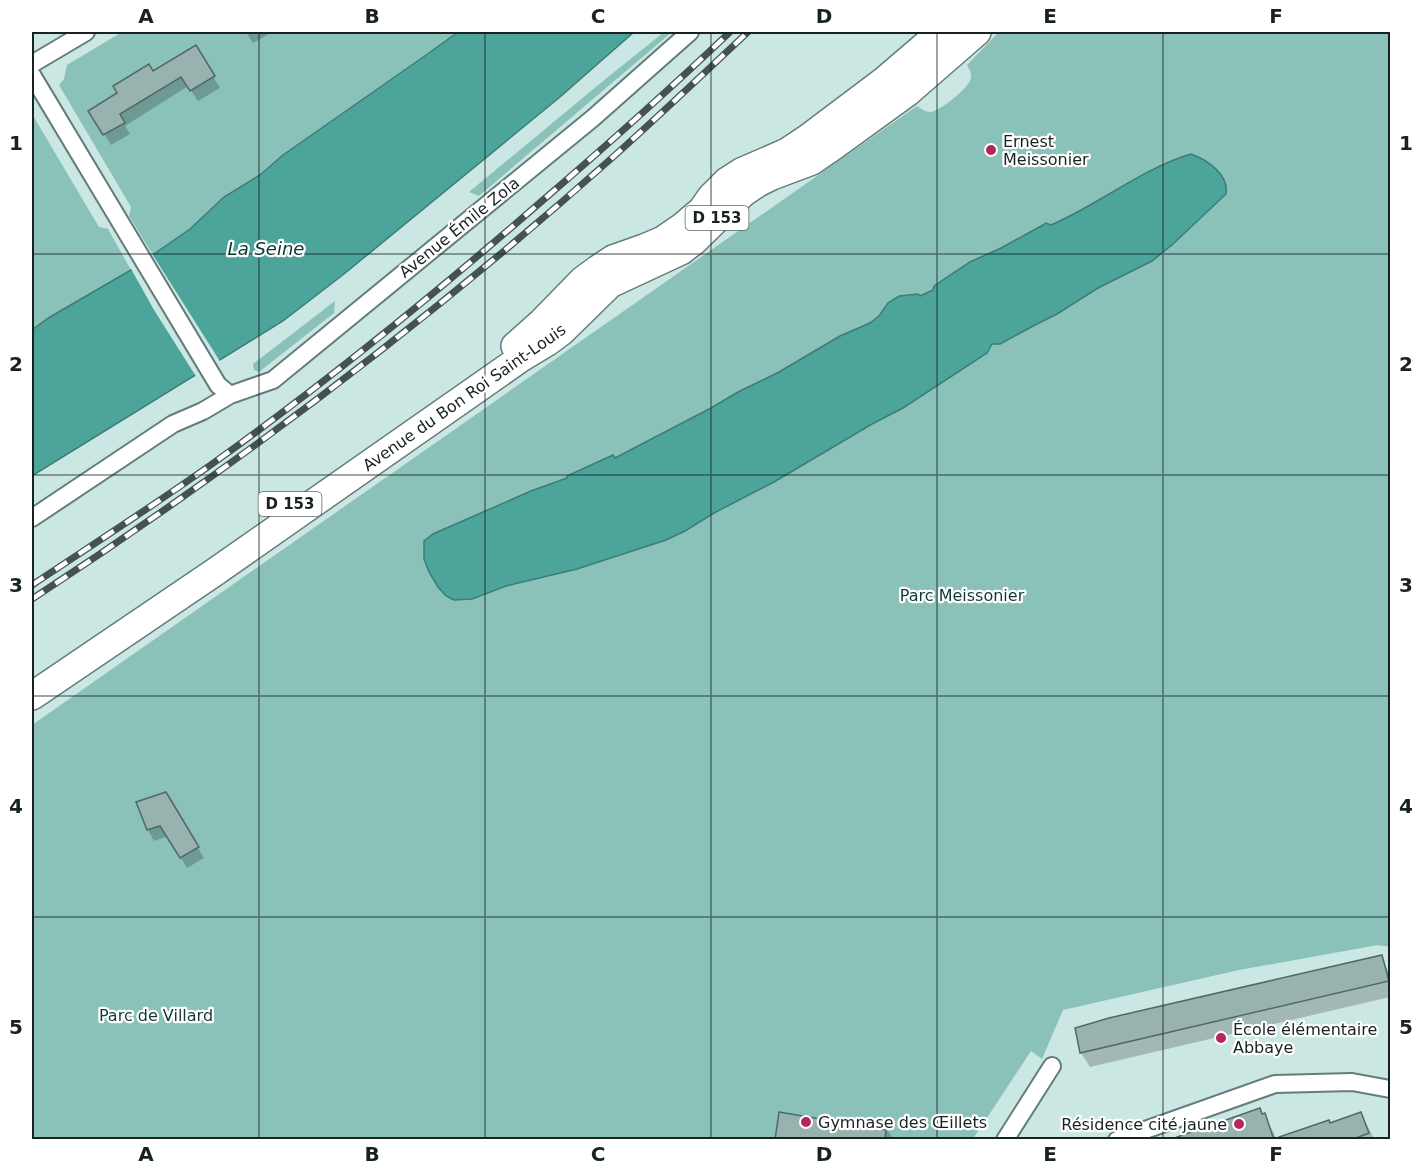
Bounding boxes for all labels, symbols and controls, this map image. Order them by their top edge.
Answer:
text: A [138,4,154,28]
text: B [364,4,380,28]
text: C [591,4,605,28]
text: D [816,4,832,28]
text: E [1043,4,1057,28]
text: F [1269,4,1283,28]
text: 1 [9,131,23,155]
text: 1 [1399,131,1413,155]
place label: Ernest Meissonier [1003,132,1089,169]
marker: Ernest Meissonier [984,143,998,157]
street label: Avenue Émile Zola [395,173,523,282]
road number: D 153 [686,206,748,230]
water label: La Seine [228,238,304,259]
street label: Avenue du Bon Roi Saint-Louis [359,320,569,475]
text: 2 [9,352,23,376]
text: 2 [1399,352,1413,376]
road number: D 153 [258,492,322,516]
text: 3 [9,573,23,597]
text: 3 [1399,573,1413,597]
park label: Parc Meissonier [900,586,1025,605]
text: 4 [9,794,23,818]
text: 4 [1399,794,1413,818]
park label: Parc de Villard [99,1006,213,1025]
text: 5 [9,1015,23,1039]
text: 5 [1399,1015,1413,1039]
place label: École élémentaire Abbaye [1233,1020,1377,1057]
marker: École élémentaire Abbaye [1214,1031,1228,1045]
place label: Gymnase des Œillets [818,1113,987,1132]
marker: Gymnase des Œillets [799,1115,813,1129]
place label: Résidence cité jaune [1061,1115,1227,1134]
marker: Résidence cité jaune [1232,1117,1246,1131]
text: A [138,1142,154,1166]
text: B [364,1142,380,1166]
text: C [591,1142,605,1166]
text: D [816,1142,832,1166]
text: E [1043,1142,1057,1166]
text: F [1269,1142,1283,1166]

